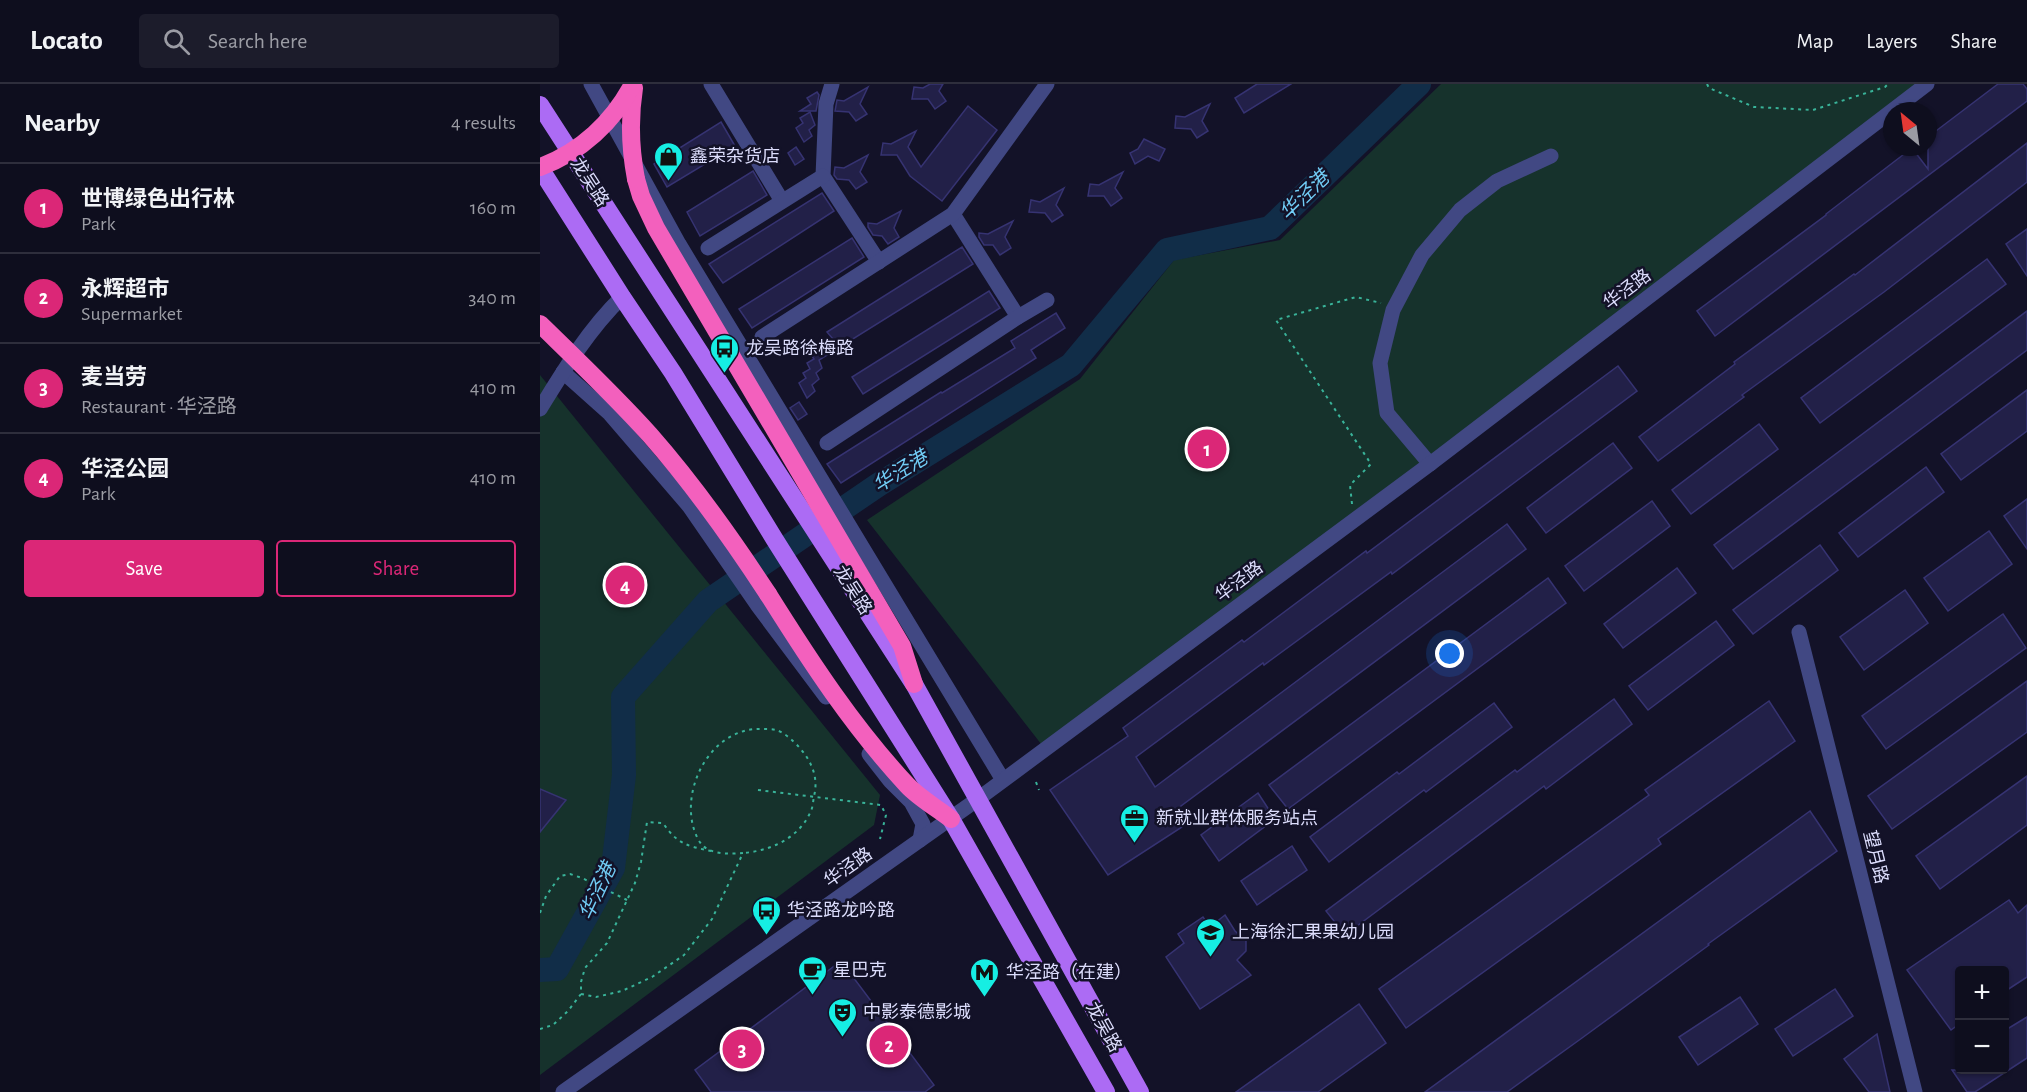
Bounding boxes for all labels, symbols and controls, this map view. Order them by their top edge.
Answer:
search box [139,14,559,68]
icon: search [160,25,193,58]
text: Locato [30,27,103,55]
text: Search here [208,30,307,52]
text: Map [1797,31,1833,52]
text: Layers [1866,31,1917,52]
text: Share [1950,31,1997,52]
north arrow [1883,102,1937,156]
text: Nearby [24,110,100,136]
text: 4 results [451,113,516,133]
shop icon: 鑫荣杂货店 [653,140,685,182]
place label: 鑫荣杂货店 [690,146,780,166]
street label: 龙吴路 [567,154,613,210]
water label: 华泾港 [1275,165,1335,224]
text: 世博绿色出行林 [81,188,235,210]
text: 1 [40,198,47,218]
text: 160 m [470,198,516,218]
text: Park [81,214,116,234]
street label: 华泾路 [1599,265,1655,313]
text: 永辉超市 [81,278,169,300]
text: 2 [39,288,48,308]
text: 340 m [468,288,516,308]
text: Supermarket [81,304,182,324]
bus stop icon: 龙吴路徐梅路 [709,332,741,374]
place label: 龙吴路徐梅路 [746,338,854,358]
text: 麦当劳 [81,366,147,388]
text: 3 [39,378,48,398]
text: 410 m [470,378,516,398]
text: Restaurant · 华泾路 [81,397,237,417]
pin: 1 [1188,426,1226,472]
water label: 华泾港 [869,445,934,496]
text: 华泾公园 [81,458,169,480]
text: 4 [38,468,49,488]
text: 410 m [470,468,516,488]
text: Park [81,484,116,504]
button: Save [24,540,264,597]
button: Share [276,540,516,597]
street label: 华泾路 [1211,557,1267,605]
pin: 4 [606,562,644,608]
street label: 龙吴路 [830,562,876,618]
your location [1435,639,1464,668]
office icon: 新就业群体服务站点 [1119,802,1151,844]
place label: 新就业群体服务站点 [1156,808,1318,828]
street label: 望月路 [1860,828,1892,886]
street label: 华泾路 [820,843,876,891]
water label: 华泾港 [575,857,621,923]
bus stop icon: 华泾路龙吟路 [750,894,782,936]
place label: 华泾路龙吟路 [787,900,895,920]
school or university icon: 上海徐汇果果幼儿园 [1195,916,1227,958]
place label: 上海徐汇果果幼儿园 [1232,922,1394,942]
cafe icon: 星巴克 [796,954,828,996]
metro station icon: 华泾路（在建） [969,956,1001,998]
place label: 星巴克 [833,960,887,980]
place label: 华泾路（在建） [1006,962,1132,982]
map controls [1955,966,2009,1074]
button: + [1955,966,2009,1020]
theatre icon: 中影泰德影城 [826,996,858,1038]
street label: 龙吴路 [1082,999,1126,1055]
place label: 中影泰德影城 [863,1002,971,1022]
button: − [1955,1020,2009,1074]
pin: 2 [870,1022,908,1068]
pin: 3 [722,1026,762,1072]

